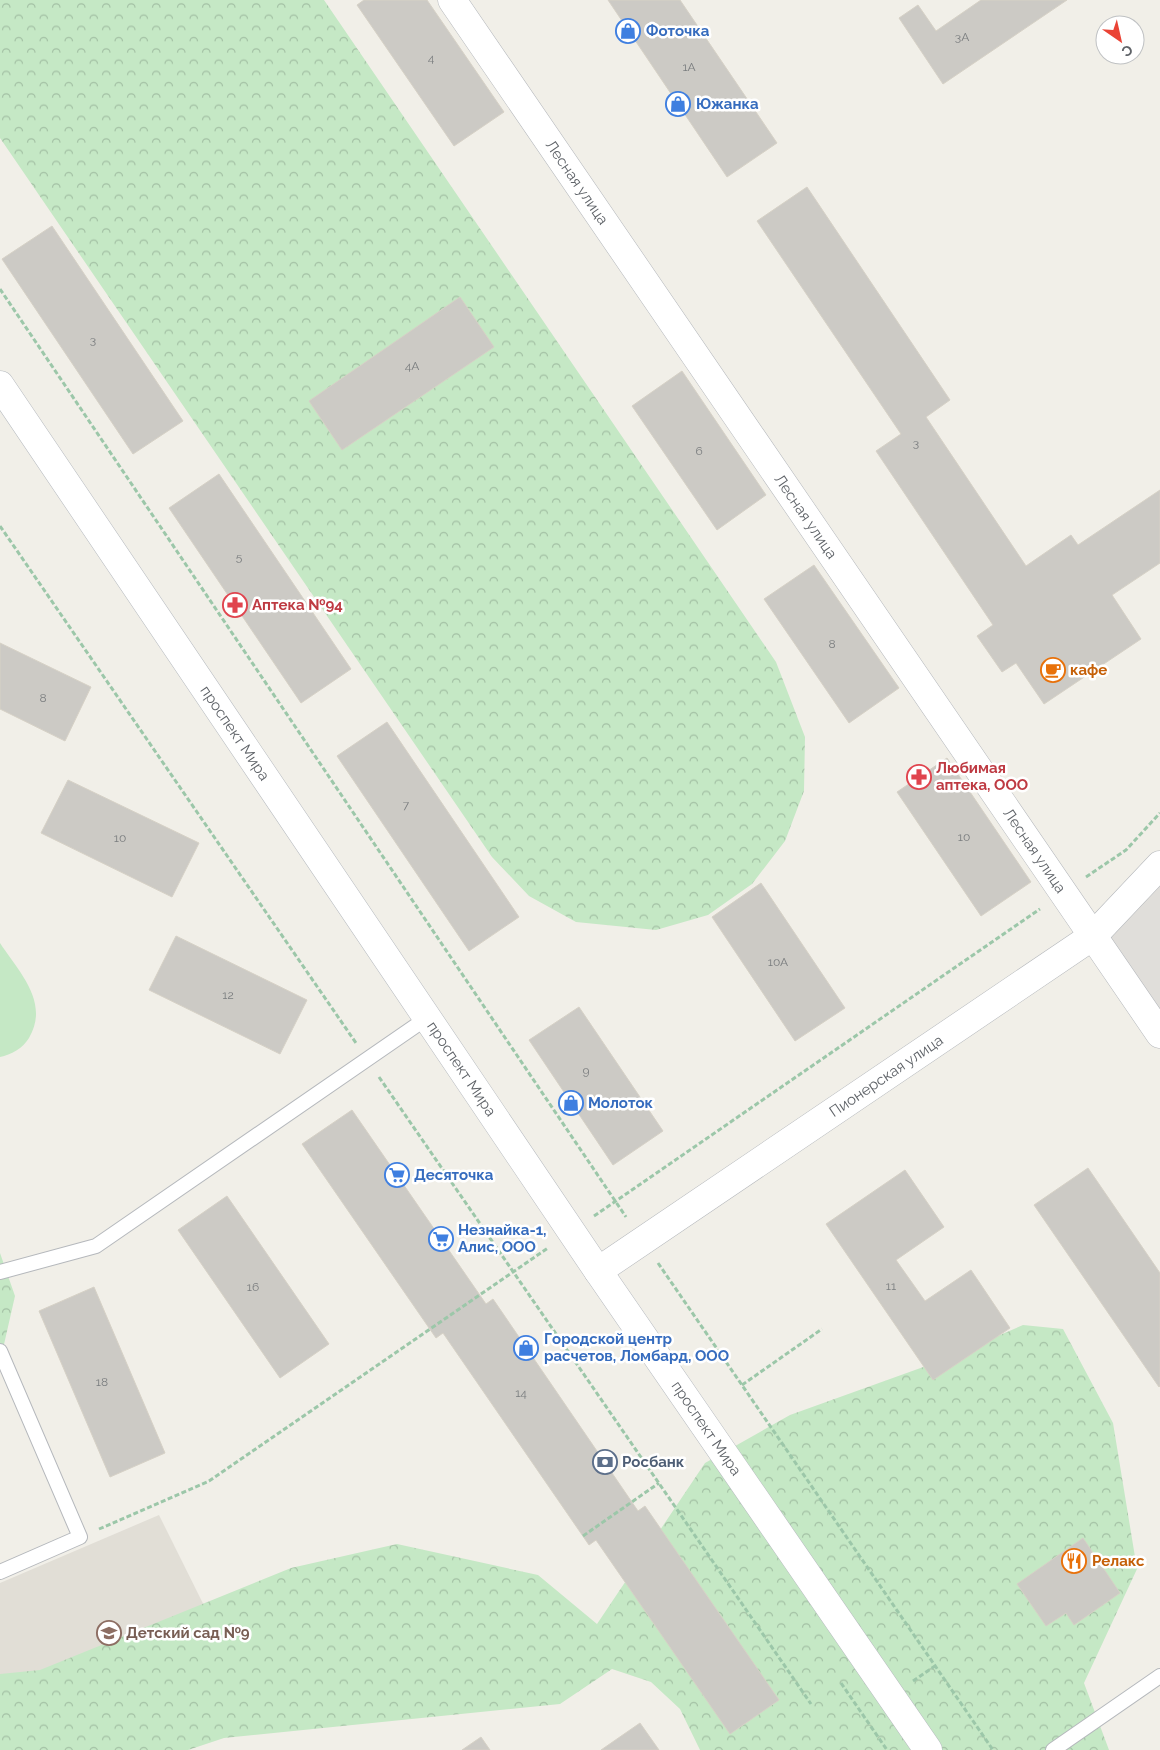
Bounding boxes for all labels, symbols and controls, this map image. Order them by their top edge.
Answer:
north arrow [1095,15,1145,65]
shop icon: Фоточка [615,18,641,44]
place label: Фоточка [646,22,710,40]
house number: 3А [955,30,969,44]
text: С [1118,41,1136,60]
house number: 4 [428,51,435,65]
house number: 1А [682,60,696,74]
shop icon: Южанка [665,91,691,117]
place label: Южанка [696,95,759,113]
street label: Лесная улица [542,137,612,228]
house number: 3 [90,333,96,347]
house number: 4А [405,359,419,373]
house number: 3 [913,436,919,450]
house number: 6 [695,444,703,458]
street label: Лесная улица [770,471,841,562]
house number: 5 [236,550,243,564]
pharmacy icon: Аптека №94 [222,592,248,618]
place label: Аптека №94 [252,596,343,614]
house number: 8 [828,637,836,651]
cafe icon: кафе [1040,657,1066,683]
place label: кафе [1070,661,1107,679]
street label: проспект Мира [197,682,273,784]
house number: 8 [39,691,47,705]
place label: Любимая аптека, ООО [936,759,1028,794]
pharmacy icon: Любимая аптека, ООО [906,764,932,790]
house number: 7 [403,798,410,812]
street label: Лесная улица [999,805,1070,896]
house number: 10 [958,830,970,844]
house number: 10 [114,831,126,845]
house number: 10А [768,955,788,969]
house number: 12 [222,988,234,1002]
street label: проспект Мира [423,1018,500,1120]
street label: Пионерская улица [826,1031,946,1121]
house number: 9 [582,1064,590,1078]
shop icon: Молоток [558,1090,584,1116]
place label: Молоток [588,1094,653,1112]
supermarket icon: Десяточка [384,1162,410,1188]
place label: Десяточка [414,1166,494,1184]
place label: Незнайка-1, Алис, ООО [458,1221,547,1256]
supermarket icon: Незнайка-1, Алис, ООО [428,1226,454,1252]
house number: 11 [886,1279,896,1293]
house number: 16 [247,1280,259,1294]
place label: Городской центр расчетов, Ломбард, ООО [544,1330,729,1365]
shop icon: Городской центр расчетов, Ломбард, ООО [513,1335,539,1361]
house number: 18 [96,1375,108,1389]
street label: проспект Мира [668,1378,745,1479]
house number: 14 [515,1386,527,1400]
bank icon: Росбанк [592,1449,618,1475]
place label: Росбанк [622,1453,685,1471]
restaurant icon: Релакс [1061,1548,1087,1574]
place label: Релакс [1092,1552,1145,1570]
school or university icon: Детский сад №9 [96,1620,122,1646]
place label: Детский сад №9 [126,1624,250,1642]

